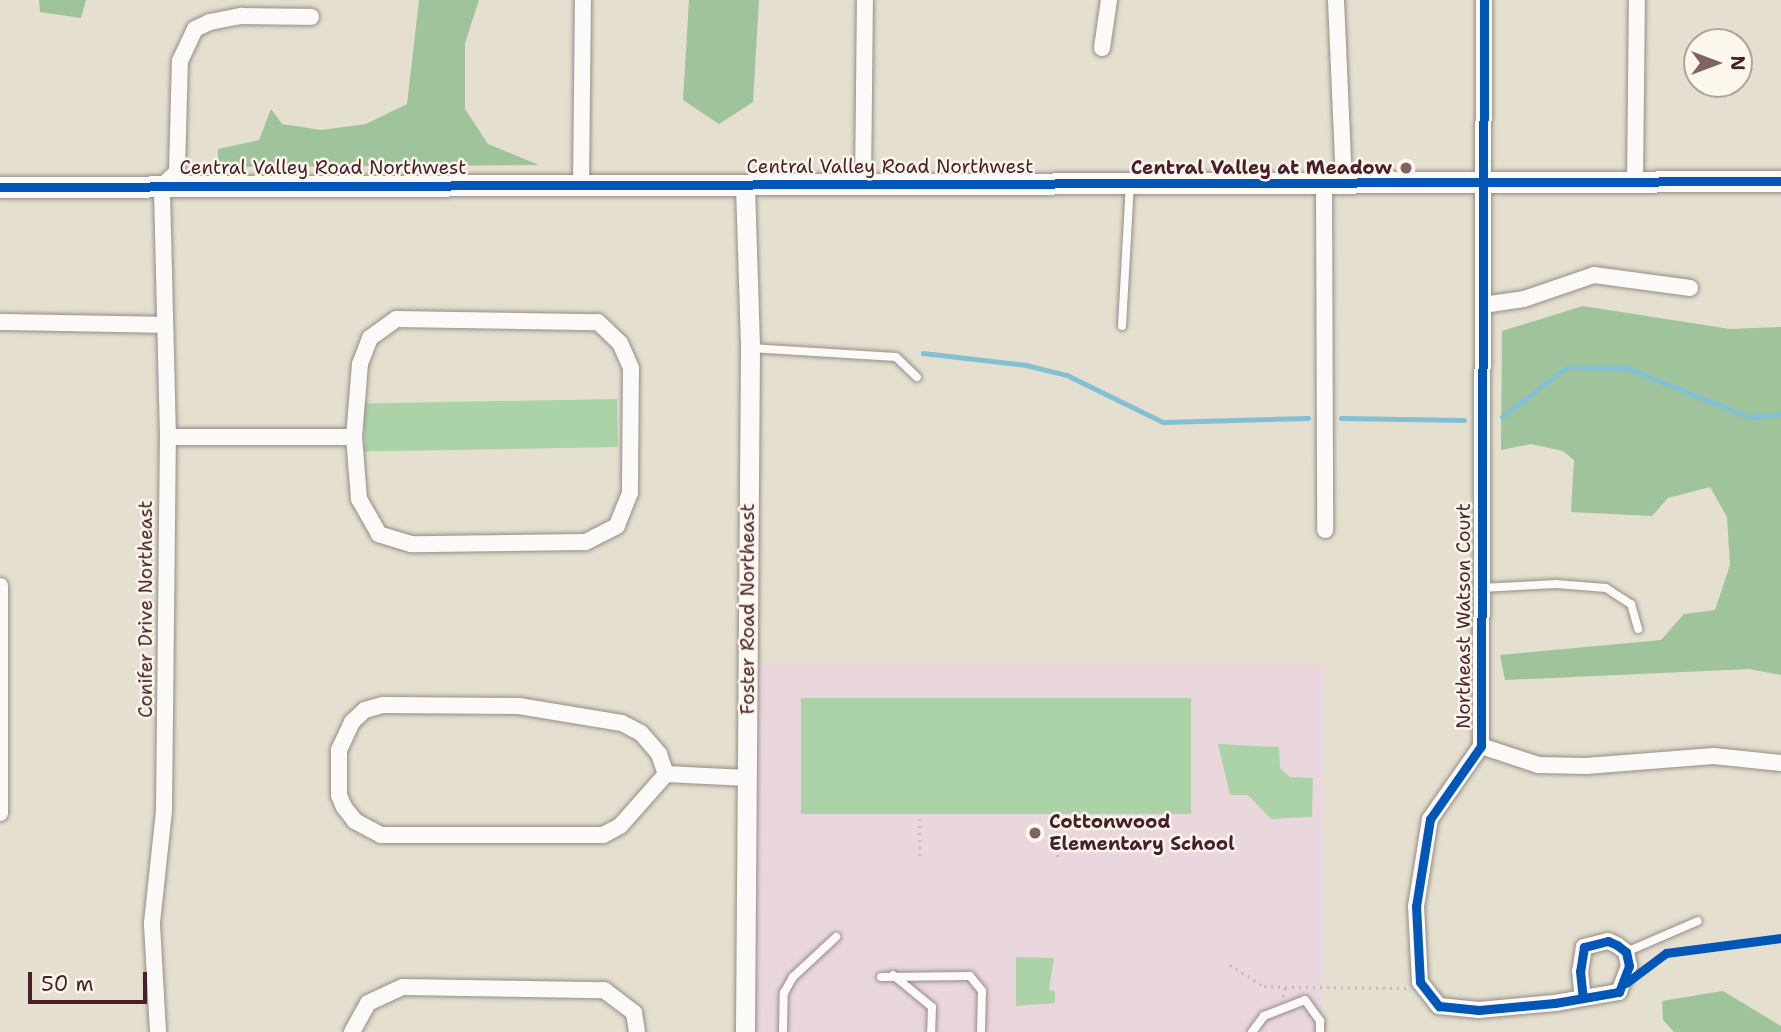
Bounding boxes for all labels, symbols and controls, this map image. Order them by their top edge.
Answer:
north arrow [1683,28,1753,98]
text: N [1725,55,1750,71]
street label: Central Valley Road Northwest [747,156,1033,178]
street label: Central Valley Road Northwest [180,157,466,179]
place label: Central Valley at Meadow [1131,157,1392,179]
marker: Central Valley at Meadow [1398,160,1414,176]
street label: Conifer Drive Northeast [135,500,157,718]
street label: Foster Road Northeast [737,503,759,715]
street label: Northeast Watson Court [1453,503,1475,729]
place label: Cottonwood Elementary School [1049,811,1235,855]
marker: Cottonwood Elementary School [1027,825,1043,841]
scale bar [32,958,150,1002]
text: 50 m [41,970,94,998]

